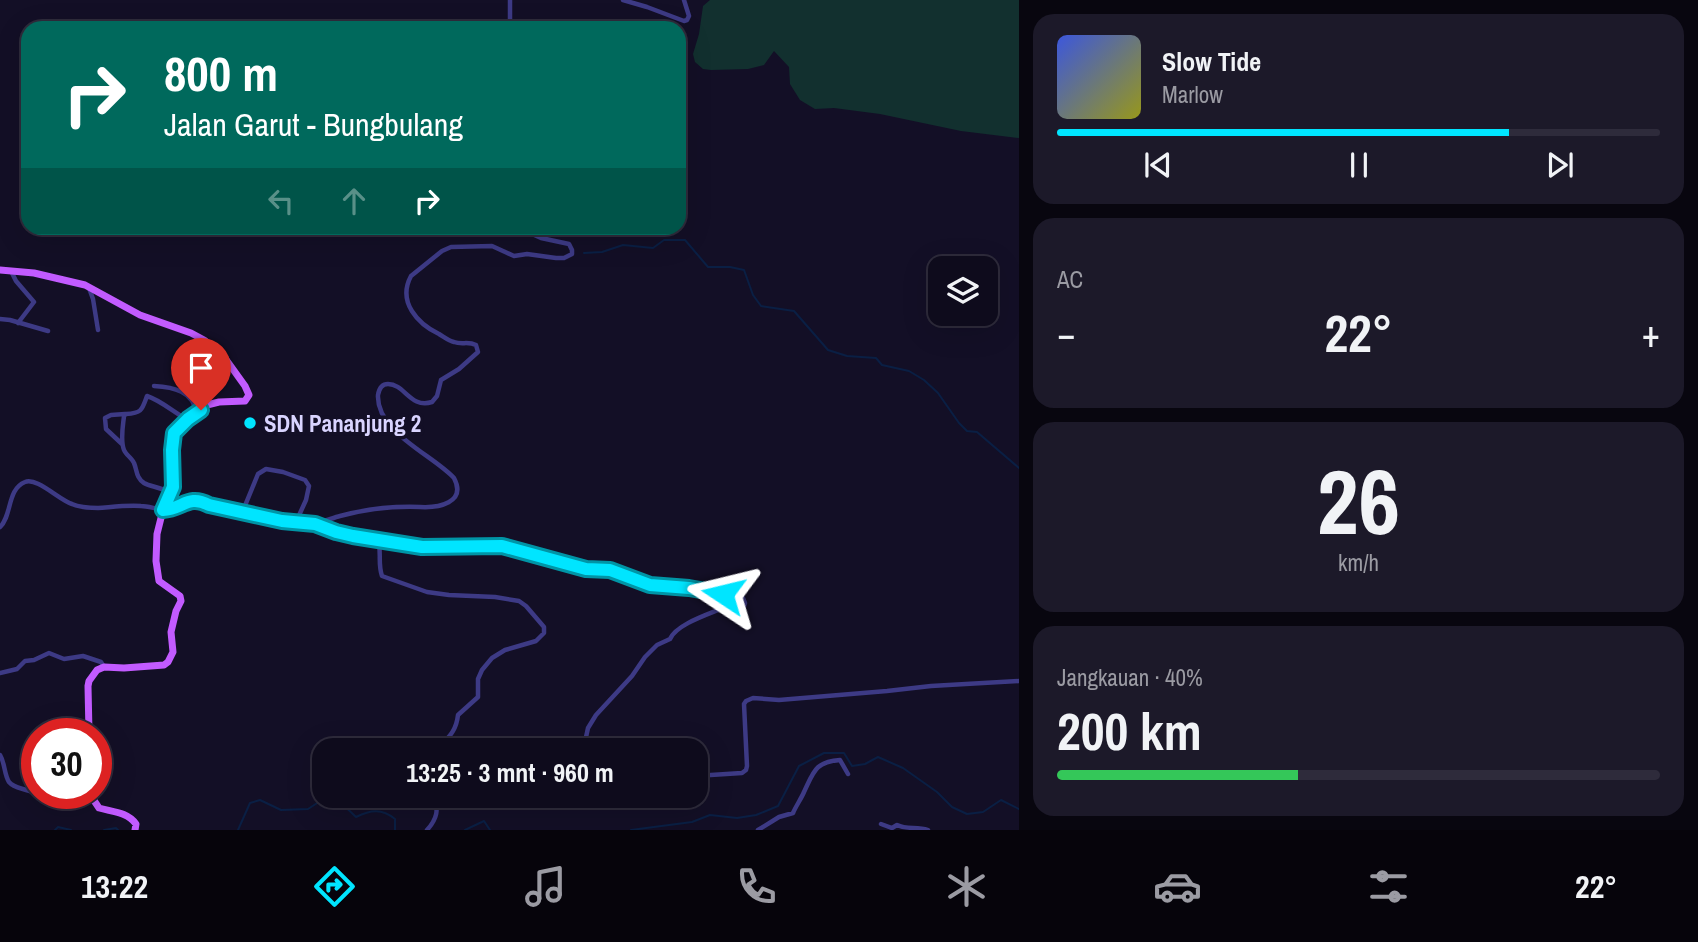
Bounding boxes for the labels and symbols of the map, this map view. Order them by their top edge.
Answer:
pin [171,338,231,410]
place label: SDN Pananjung 2 [264,408,421,439]
marker: SDN Pananjung 2 [242,415,258,431]
position arrow [686,557,760,631]
speed limit sign: 30 [21,718,112,809]

